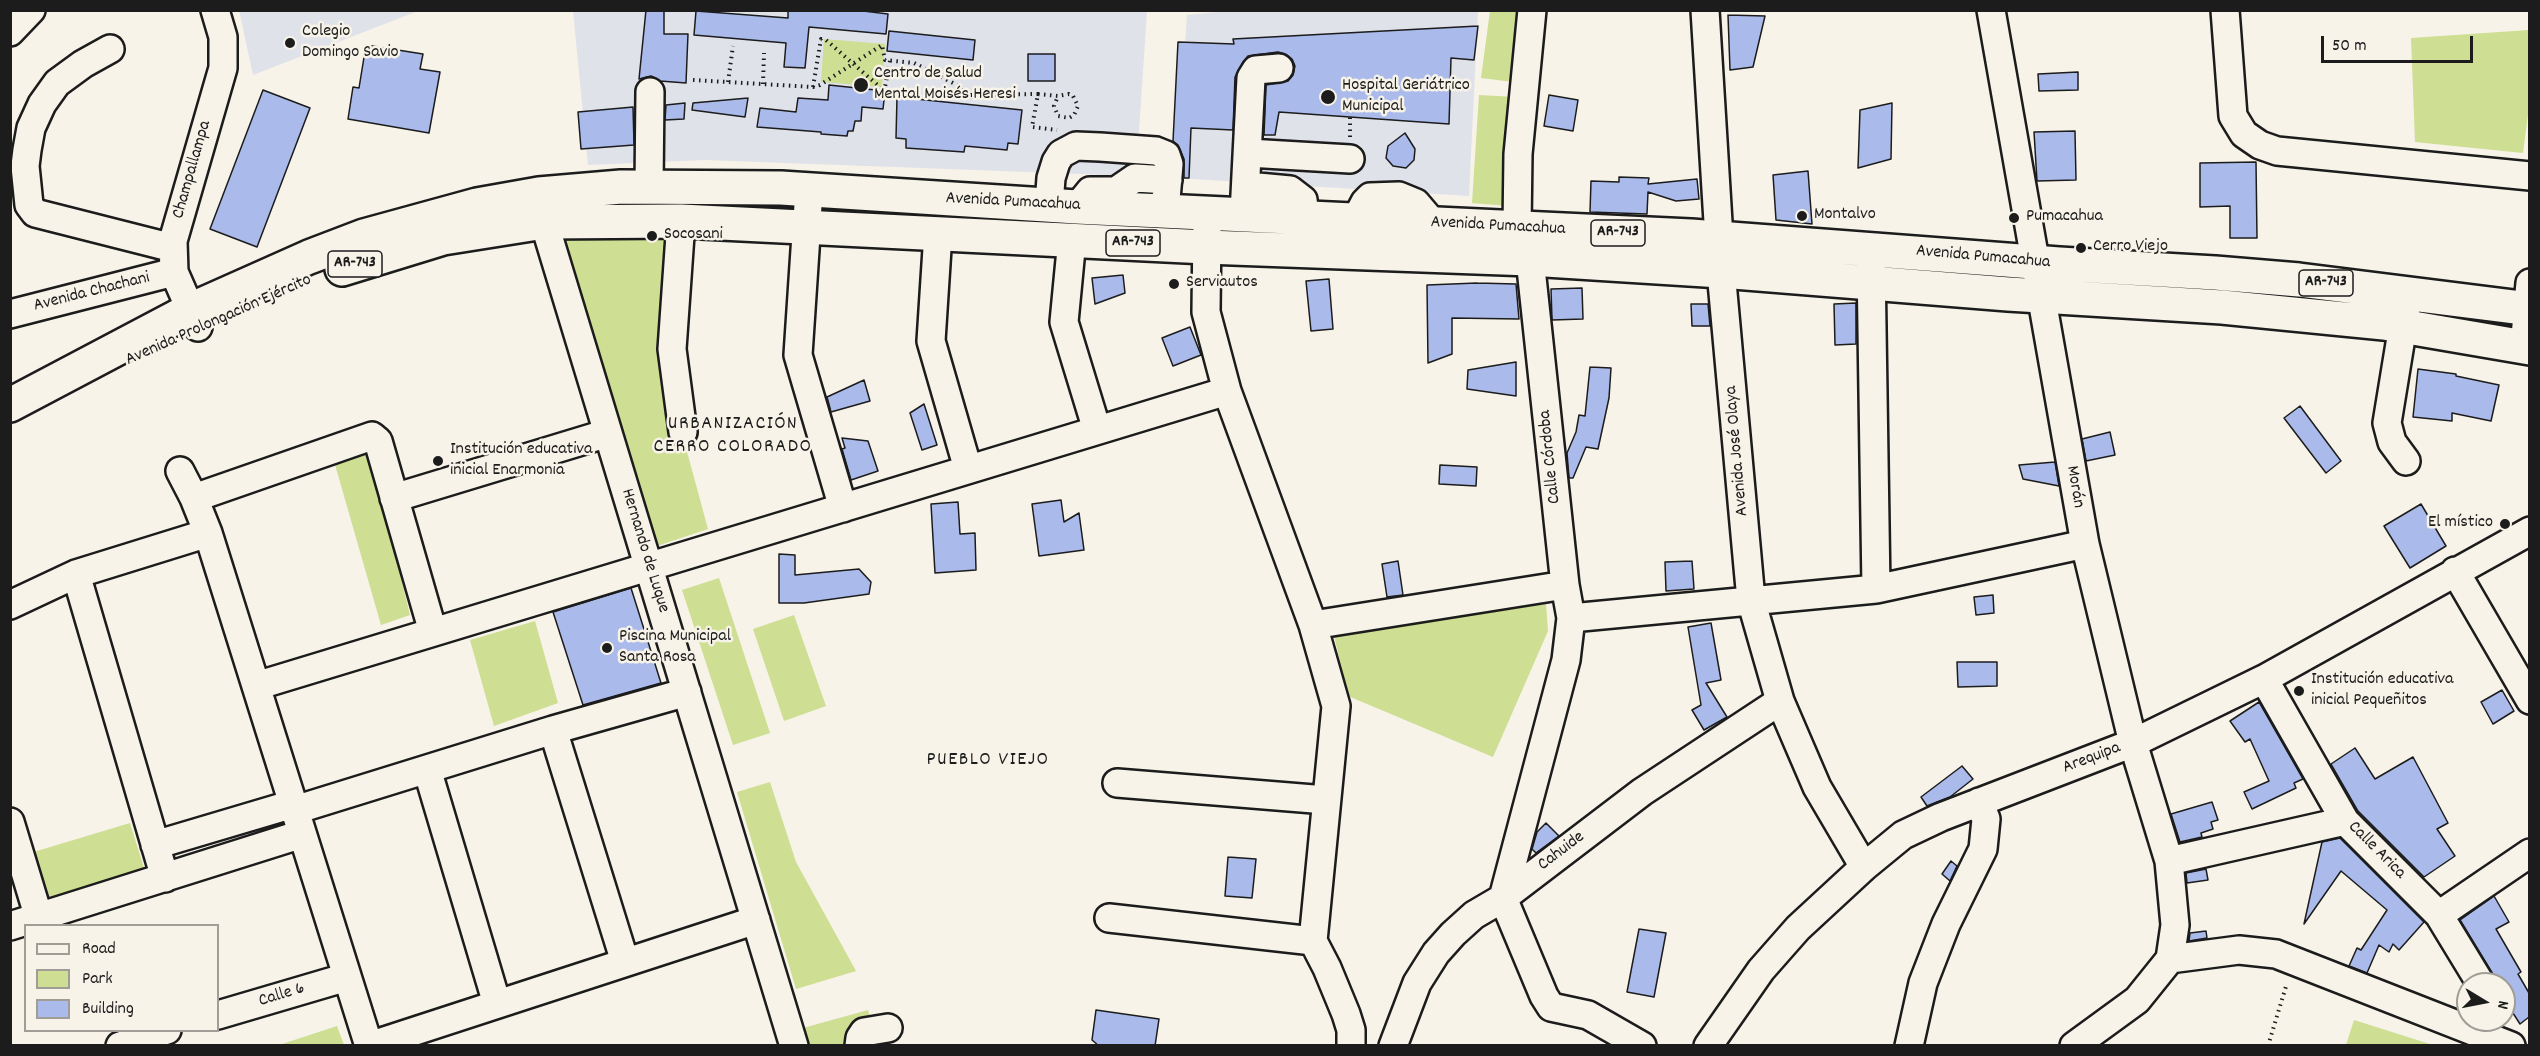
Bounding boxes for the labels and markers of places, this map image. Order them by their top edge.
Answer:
place label: Colegio Domingo Savio [302,22,398,64]
marker: Colegio Domingo Savio [283,36,297,50]
place label: Centro de Salud Mental Moisés Heresi [874,64,1016,106]
marker: Centro de Salud Mental Moisés Heresi [852,76,870,94]
place label: Hospital Geriátrico Municipal [1342,76,1470,118]
marker: Hospital Geriátrico Municipal [1319,88,1337,106]
place label: Montalvo [1814,205,1876,227]
place label: Pumacahua [2026,207,2103,229]
marker: Montalvo [1795,209,1809,223]
marker: Pumacahua [2007,211,2021,225]
place label: Socosani [664,225,723,247]
marker: Socosani [645,229,659,243]
place label: Cerro Viejo [2093,237,2168,259]
marker: Cerro Viejo [2074,241,2088,255]
place label: Serviautos [1186,273,1258,295]
marker: Serviautos [1167,277,1181,291]
place label: Institución educativa inicial Enarmonia [450,440,592,482]
marker: Institución educativa inicial Enarmonia [431,454,445,468]
place label: El místico [2428,513,2493,535]
marker: El místico [2498,517,2512,531]
place label: Piscina Municipal Santa Rosa [619,627,731,670]
marker: Piscina Municipal Santa Rosa [600,641,614,655]
place label: Institución educativa inicial Pequeñitos [2311,670,2453,712]
marker: Institución educativa inicial Pequeñitos [2292,684,2306,698]

